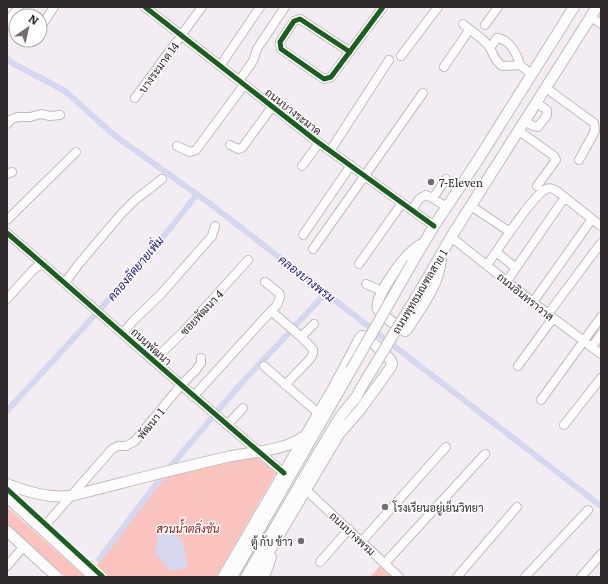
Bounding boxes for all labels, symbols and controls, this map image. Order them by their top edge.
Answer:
north arrow [8,8,48,48]
text: N [26,10,42,28]
street label: บางระมาด 14 [134,38,182,96]
street label: ถนนบางระมาด [262,84,326,138]
place label: 7-Eleven [439,174,483,190]
marker: 7-Eleven [426,177,436,187]
water label: คลองลัดยายเพิ่ม [102,231,168,304]
street label: ถนนพุทธมณฑลสาย 1 [387,245,453,337]
water label: คลองบางพรม [275,250,340,306]
street label: ถนนอินทราวาส [494,268,558,324]
street label: ซอยพัฒนา 4 [176,286,226,338]
street label: ถนนพัฒนา [128,323,176,369]
street label: พัฒนา 1 [132,404,168,442]
place label: โรงเรียนอยู่เย็นวิทยา [392,499,483,516]
marker: โรงเรียนอยู่เย็นวิทยา [380,502,390,512]
street label: ถนนบางพรม [326,507,380,559]
park label: สวนน้ำตลิ่งชัน [156,518,220,536]
place label: ตู้ กับ ข้าว [251,533,293,550]
marker: ตู้ กับ ข้าว [296,536,306,546]

